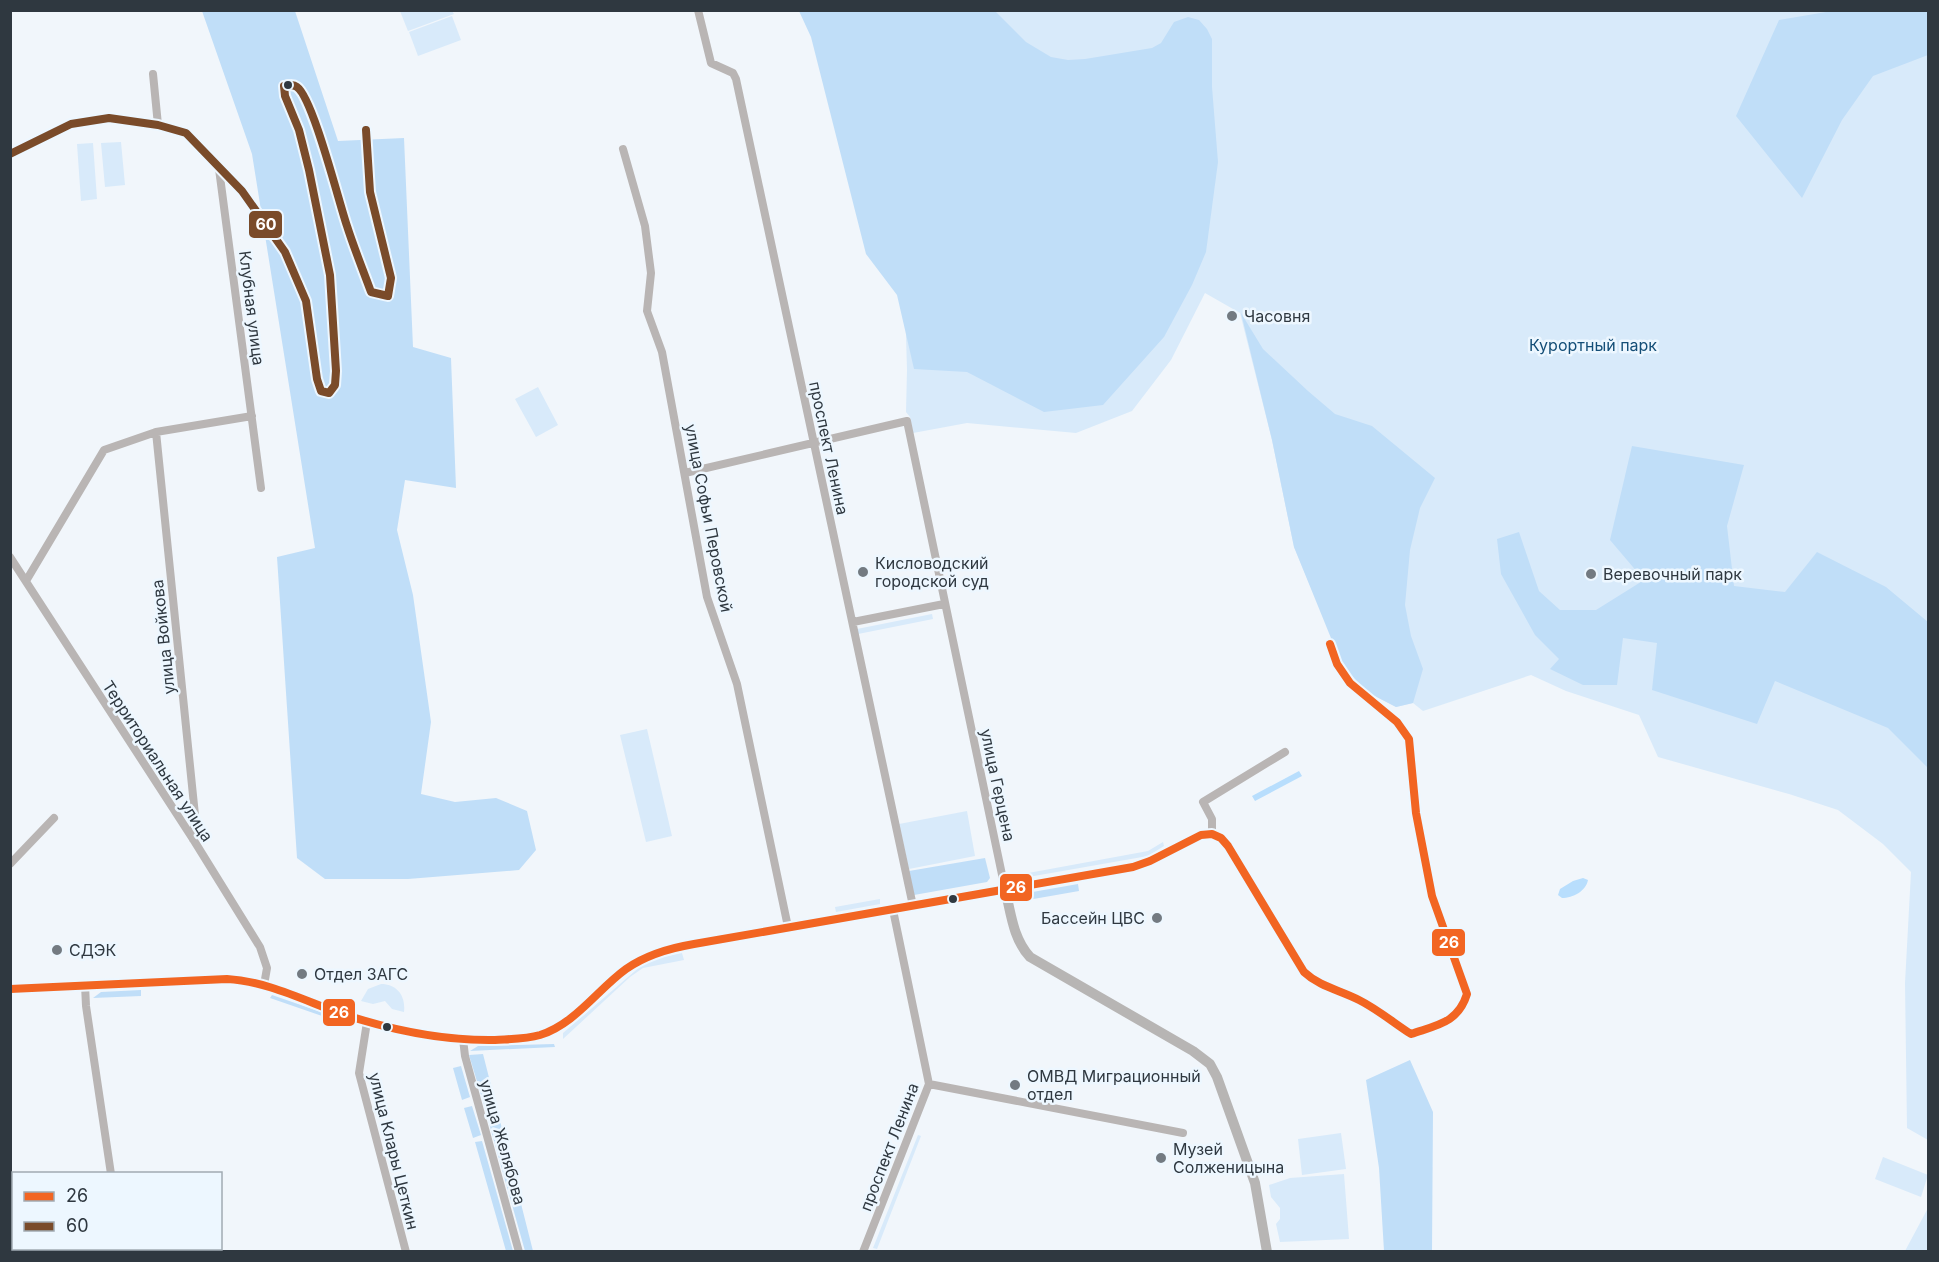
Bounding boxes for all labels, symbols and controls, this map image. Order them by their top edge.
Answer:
unlabelled marker [282,79,294,91]
line badge: 60 [248,210,283,239]
text: 60 [255,214,277,234]
street label: Клубная улица [235,249,269,367]
place label: Часовня [1244,306,1310,326]
marker: Часовня [1225,309,1239,323]
park label: Курортный парк [1529,335,1657,355]
street label: проспект Ленина [805,379,853,517]
street label: улица Софьи Перовской [681,422,737,614]
place label: Кисловодский городской суд [875,553,989,591]
place label: Веревочный парк [1603,564,1742,584]
marker: Кисловодский городской суд [856,565,870,579]
marker: Веревочный парк [1584,567,1598,581]
street label: улица Войкова [147,579,179,695]
street label: Территориальная улица [98,677,218,845]
street label: улица Герцена [976,727,1020,843]
line badge: 26 [999,873,1033,902]
text: 26 [1006,877,1026,897]
unlabelled marker [947,893,959,905]
place label: Бассейн ЦВС [1041,908,1145,928]
marker: Бассейн ЦВС [1150,911,1164,925]
line badge: 26 [1431,928,1466,957]
text: 26 [1439,932,1459,952]
place label: СДЭК [69,940,116,960]
marker: СДЭК [50,943,64,957]
place label: Отдел ЗАГС [314,964,408,984]
marker: Отдел ЗАГС [295,967,309,981]
line badge: 26 [322,998,356,1027]
text: 26 [329,1002,349,1022]
unlabelled marker [381,1021,393,1033]
place label: ОМВД Миграционный отдел [1027,1066,1201,1104]
street label: улица Клары Цеткин [365,1070,423,1232]
street label: улица Желябова [476,1077,530,1207]
marker: ОМВД Миграционный отдел [1008,1078,1022,1092]
street label: проспект Ленина [855,1080,923,1214]
place label: Музей Солженицына [1173,1139,1284,1177]
marker: Музей Солженицына [1154,1151,1168,1165]
legend [12,1172,222,1250]
text: 26 [66,1185,88,1206]
text: 60 [66,1215,89,1236]

